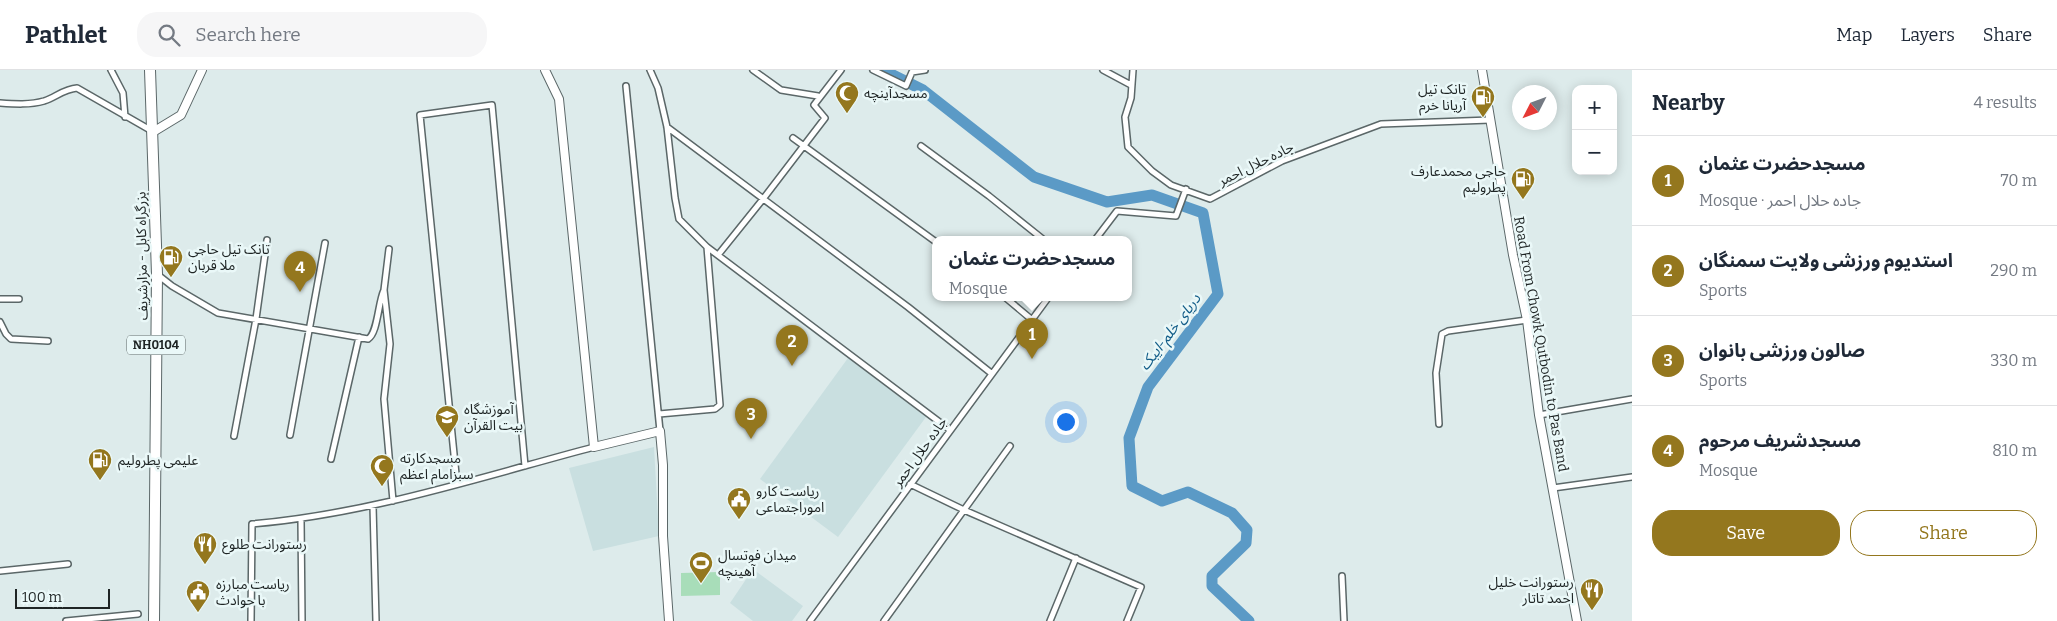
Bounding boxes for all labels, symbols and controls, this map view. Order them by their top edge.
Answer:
search box [137,12,487,57]
text: Pathlet [25,21,107,49]
icon: search [155,21,183,49]
text: Search here [195,23,301,46]
text: Map [1836,24,1872,46]
text: Layers [1900,24,1955,46]
text: Share [1983,24,2032,46]
mosque icon: مسجدآینچه [834,80,860,114]
place label: تانک تیل آریانا خرم [1418,81,1467,116]
fuel station icon: تانک تیل آریانا خرم [1470,84,1496,118]
place label: مسجدآینچه [864,85,928,103]
north arrow [1512,85,1557,130]
map controls [1572,85,1617,175]
button: + [1572,85,1617,130]
text: Nearby [1652,90,1725,116]
text: 4 results [1974,93,2037,112]
button: − [1572,130,1617,175]
street label: جاده حلال احمر [1215,138,1297,190]
text: مسجدحضرت عثمان [1699,152,1865,175]
place label: حاجی محمدعارف پطرولیم [1411,163,1506,198]
fuel station icon: حاجی محمدعارف پطرولیم [1510,166,1536,200]
text: 1 [1665,171,1671,190]
text: 70 m [2001,171,2037,190]
street label: بزرگراه کابل - مزارشریف [132,191,152,321]
text: Mosque · جاده حلال احمر [1699,191,1861,210]
street label: Road From Chowk Qutbodin to Pas Band [1510,215,1572,473]
popup [932,236,1132,301]
place label: تانک تیل حاجی ملا قربان [188,241,270,274]
fuel station icon: تانک تیل حاجی ملا قربان [158,244,184,278]
text: مسجدحضرت عثمان [949,247,1115,270]
text: استدیوم ورزشی ولایت سمنگان [1699,249,1953,272]
pin: 4 [284,251,316,292]
text: 2 [1663,261,1673,280]
text: 290 m [1990,261,2037,280]
text: Mosque [949,279,1008,298]
text: Sports [1699,281,1747,300]
water label: دریای خلم-ایبک [1135,290,1207,375]
pin: 1 [1016,318,1048,359]
pin: 2 [776,325,808,366]
road number: NH0104 [127,336,185,354]
text: صالون ورزشی بانوان [1699,339,1865,362]
text: 3 [1663,351,1673,370]
text: 330 m [1990,351,2037,370]
text: Sports [1699,371,1747,390]
pin: 3 [735,398,767,439]
place label: آموزشگاه بیت القرآن [464,401,523,434]
school or university icon: آموزشگاه بیت القرآن [434,404,460,438]
your location [1053,409,1079,435]
street label: جاده حلال احمر [888,414,951,491]
text: مسجدشریف مرحوم [1699,429,1861,452]
text: 4 [1663,441,1673,460]
text: 810 m [1992,441,2037,460]
fuel station icon: علیمی پطرولیم [87,447,113,481]
place label: مسجدکارته سبزامام اعظم [400,450,474,485]
place label: علیمی پطرولیم [118,452,198,471]
mosque icon: مسجدکارته سبزامام اعظم [369,453,395,487]
text: Mosque [1699,461,1758,480]
place label: ریاست کارو اموراجتماعی [756,483,824,516]
public building icon: ریاست کارو اموراجتماعی [726,486,752,520]
button: Save [1652,510,1840,556]
button: Share [1850,510,2037,556]
restaurant icon: رستورانت طلوع [192,531,218,565]
place label: رستورانت طلوع [222,536,307,555]
place label: میدان فوتسال آهینچه [718,547,797,581]
sports icon: میدان فوتسال آهینچه [688,550,714,584]
place label: رستورانت خلیل احمد تاتار [1489,574,1574,607]
place label: ریاست مبارزه با حوادث [216,576,290,609]
restaurant icon: رستورانت خلیل احمد تاتار [1579,577,1605,611]
public building icon: ریاست مبارزه با حوادث [185,579,211,613]
scale bar [15,586,110,609]
text: 100 m [22,589,62,606]

